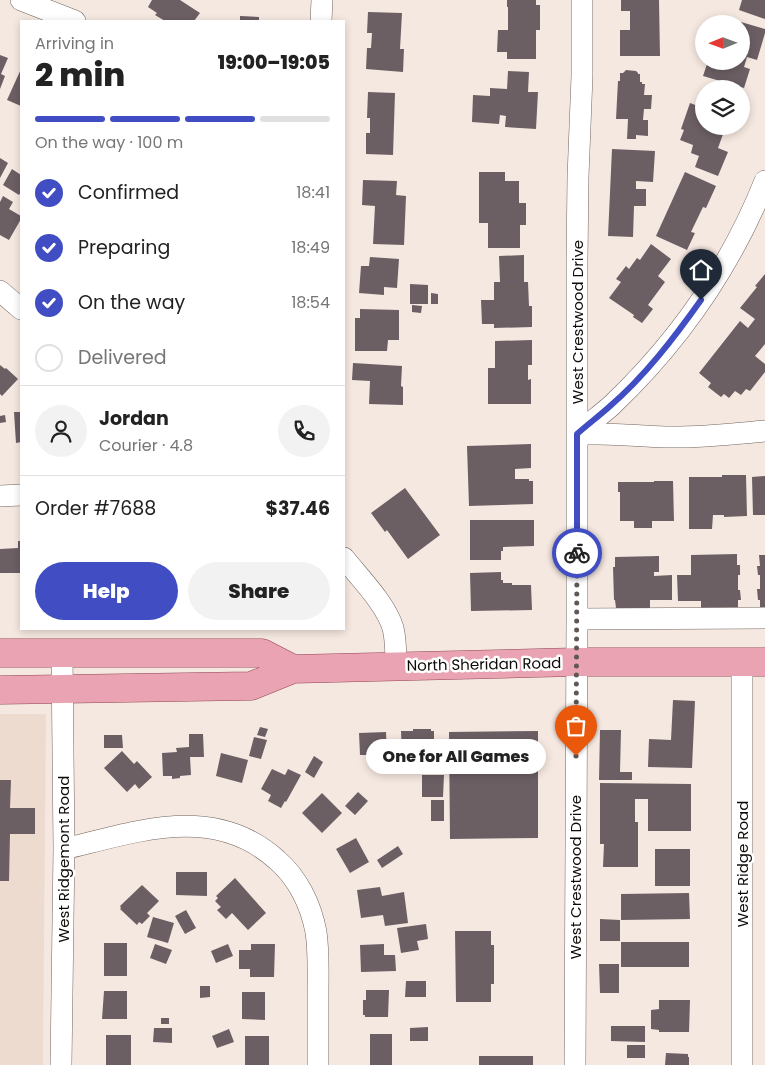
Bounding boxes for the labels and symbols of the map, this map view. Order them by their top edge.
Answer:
north arrow [695,15,750,70]
street label: West Crestwood Drive [567,240,588,404]
pin [680,249,722,300]
courier [552,528,602,578]
street label: North Sheridan Road [406,652,562,676]
pin [555,705,597,756]
callout: One for All Games [366,738,546,774]
street label: West Ridgemont Road [53,776,74,942]
street label: West Crestwood Drive [565,795,586,959]
street label: West Ridge Road [732,801,753,927]

